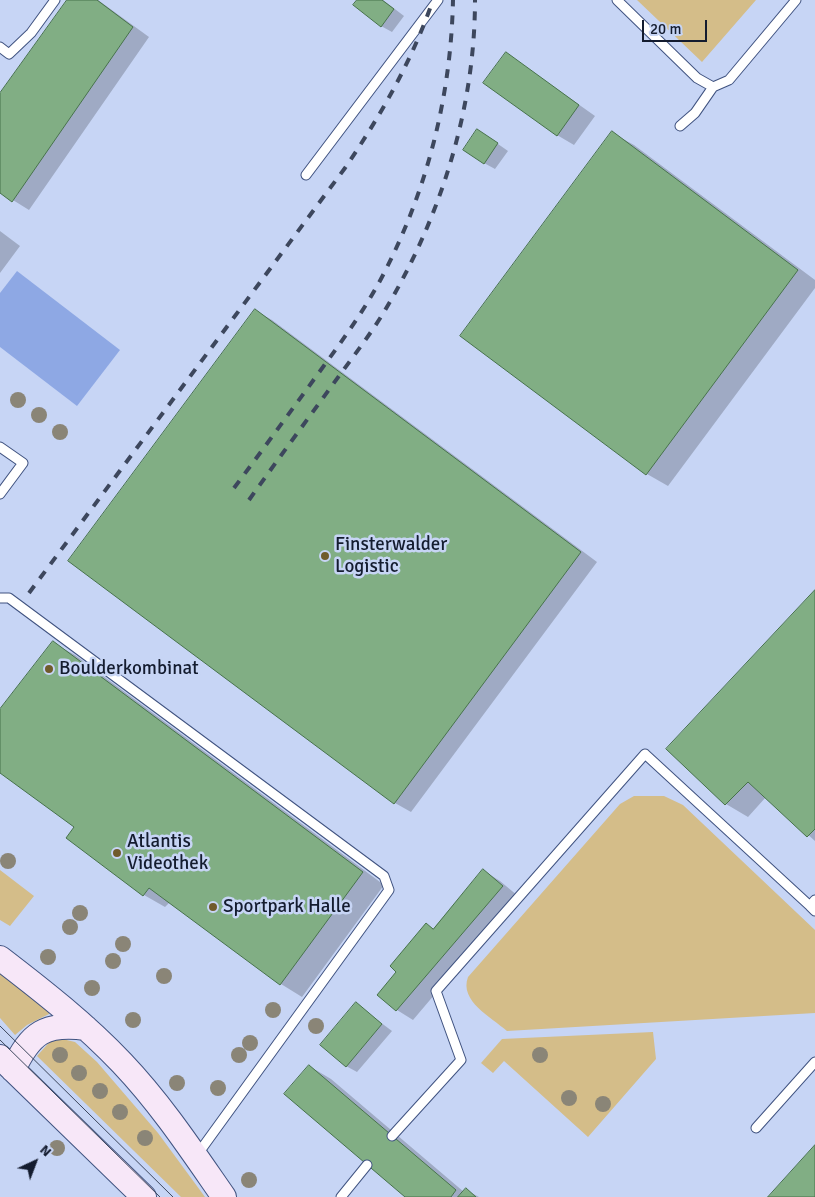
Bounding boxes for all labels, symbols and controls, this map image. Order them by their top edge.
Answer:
scale bar [645,10,710,42]
text: 20 m [650,20,681,38]
place label: Finsterwalder Logistic [335,534,447,578]
marker: Finsterwalder Logistic [319,550,331,562]
place label: Boulderkombinat [59,658,199,680]
marker: Boulderkombinat [43,663,55,675]
place label: Atlantis Videothek [127,831,208,875]
marker: Atlantis Videothek [111,847,123,859]
place label: Sportpark Halle [223,896,351,918]
marker: Sportpark Halle [207,901,219,913]
north arrow [10,1137,60,1187]
text: N [36,1141,55,1160]

